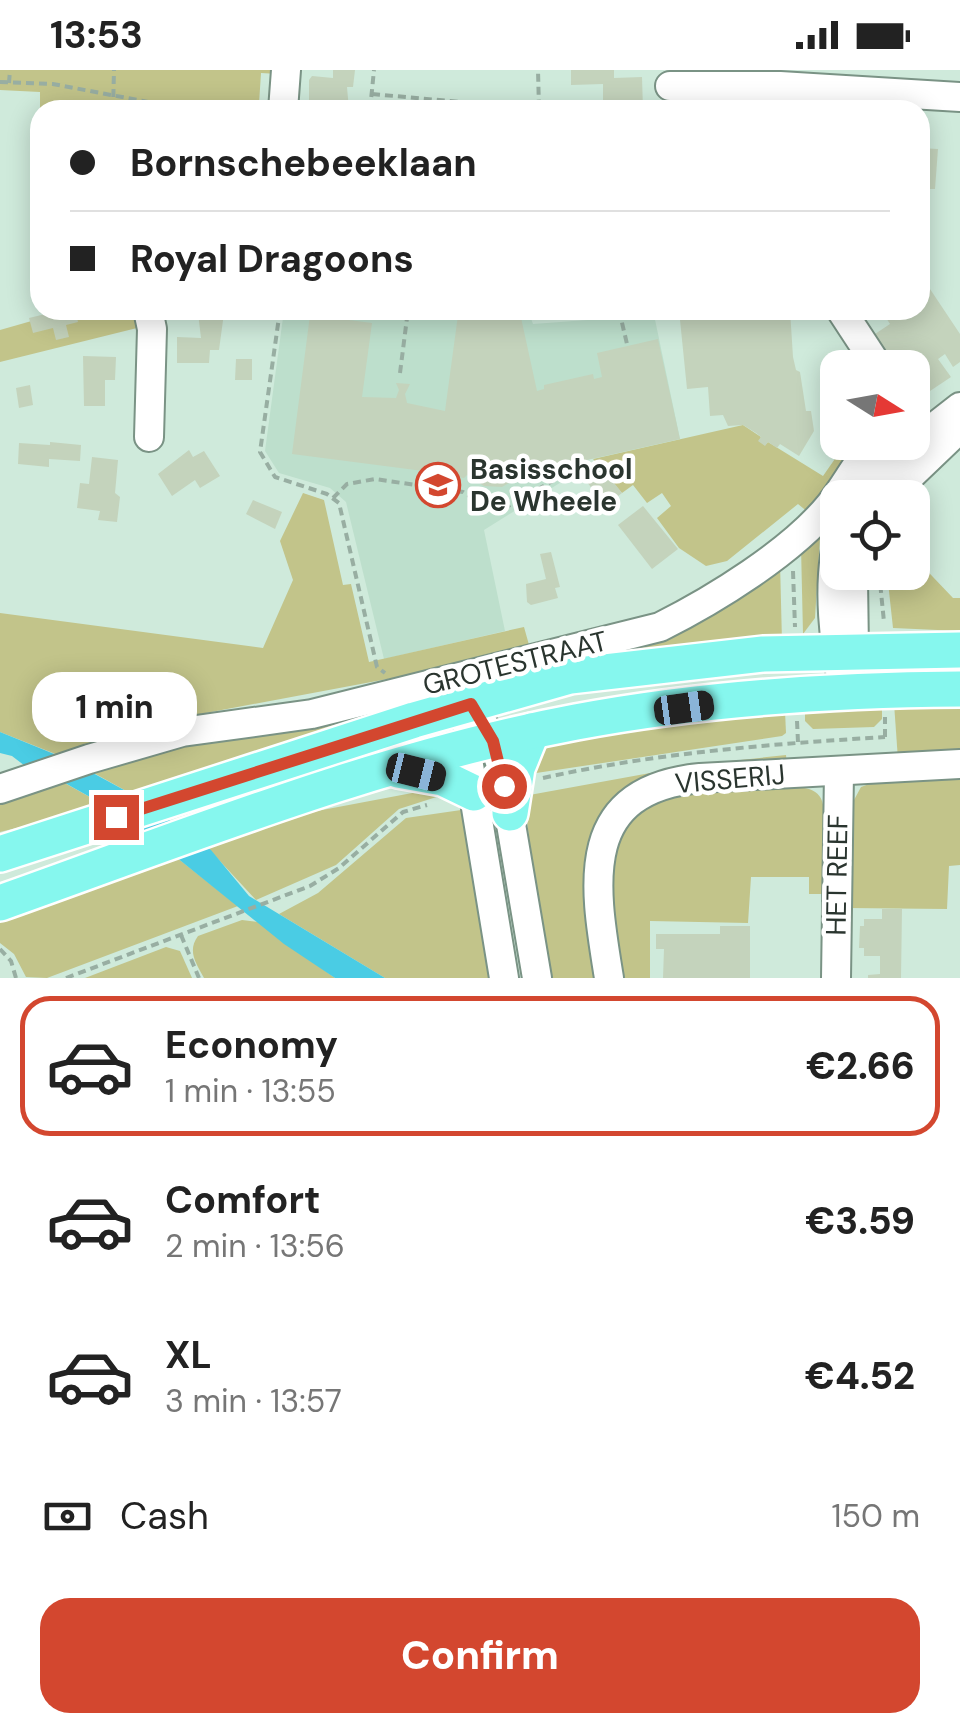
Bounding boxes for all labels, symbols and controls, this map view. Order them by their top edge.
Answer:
text: 13:53 [50,10,143,60]
text: Bornschebeeklaan [130,138,477,188]
text: Royal Dragoons [130,234,414,284]
north arrow [820,350,930,460]
map controls [820,350,930,590]
place label: Basisschool De Wheele [470,451,633,520]
school or university icon: Basisschool De Wheele [415,462,461,508]
button: locate [820,480,930,590]
street label: GROTESTRAAT [419,622,611,704]
callout: 1 min [34,672,198,742]
text: 1 min [75,686,154,728]
car [652,689,716,727]
car [383,750,449,794]
street label: VISSERIJ [673,756,787,802]
route start [482,764,527,809]
route end [94,795,139,840]
street label: HET REEF [817,814,857,936]
text: Economy [165,1020,338,1070]
icon: car [45,1021,135,1111]
text: €2.66 [806,1041,915,1091]
text: 1 min · 13:55 [165,1070,336,1112]
text: Comfort [165,1175,321,1225]
icon: car [45,1176,135,1266]
text: €3.59 [805,1196,915,1246]
text: 2 min · 13:56 [165,1225,345,1267]
text: XL [165,1330,212,1380]
icon: car [45,1331,135,1421]
text: €4.52 [805,1351,915,1401]
text: 3 min · 13:57 [165,1380,342,1422]
icon: cash [40,1489,95,1544]
text: Cash [120,1491,209,1541]
text: 150 m [832,1495,920,1537]
button: Confirm [40,1598,920,1713]

